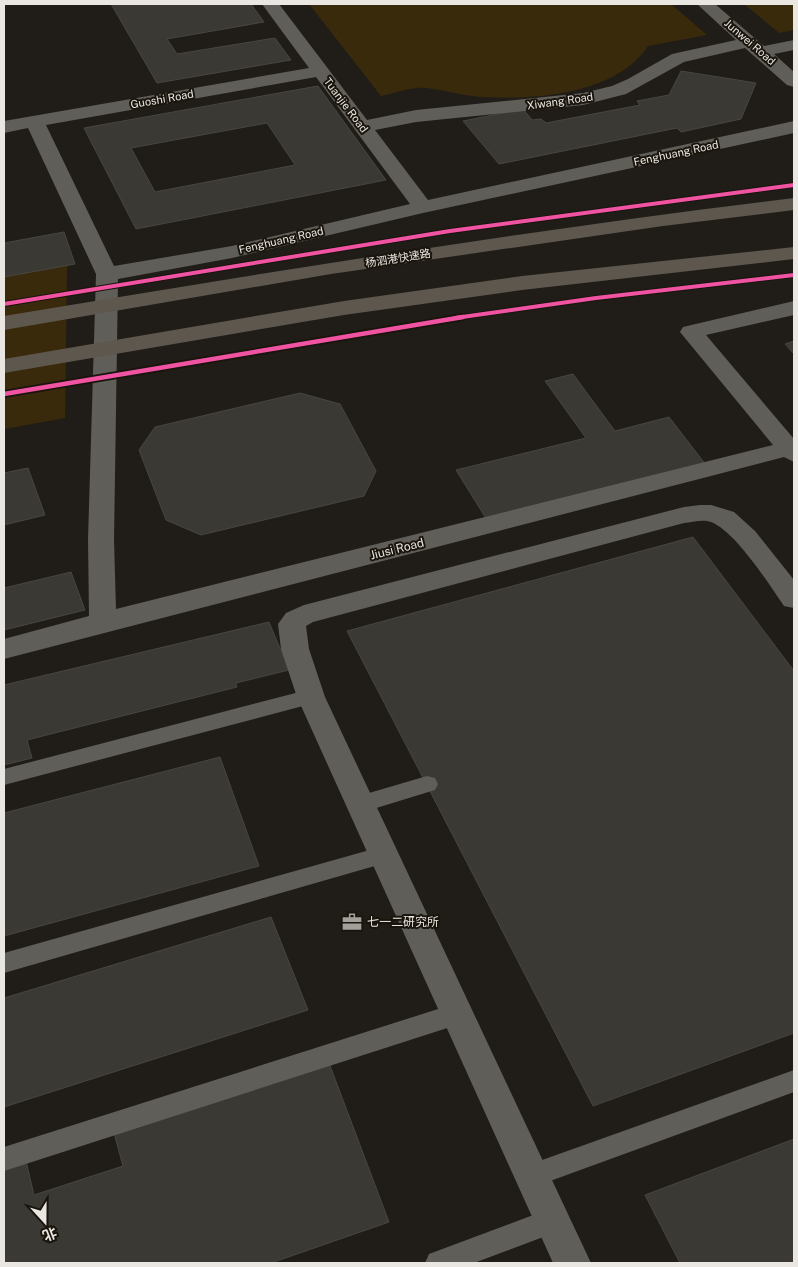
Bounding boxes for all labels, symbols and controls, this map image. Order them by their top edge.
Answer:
street label: Junwei Road [722,17,778,67]
street label: Tuanjie Road [322,75,370,135]
street label: Guoshi Road [129,88,195,110]
street label: Xiwang Road [526,90,594,112]
street label: Fenghuang Road [632,138,720,168]
street label: Fenghuang Road [237,224,325,256]
street label: 杨泗港快速路 [364,247,432,269]
street label: Jiusi Road [369,536,425,562]
office icon: 七一二研究所 [341,911,363,933]
place label: 七一二研究所 [367,915,439,929]
north arrow [20,1197,70,1247]
text: 北 [40,1224,59,1244]

